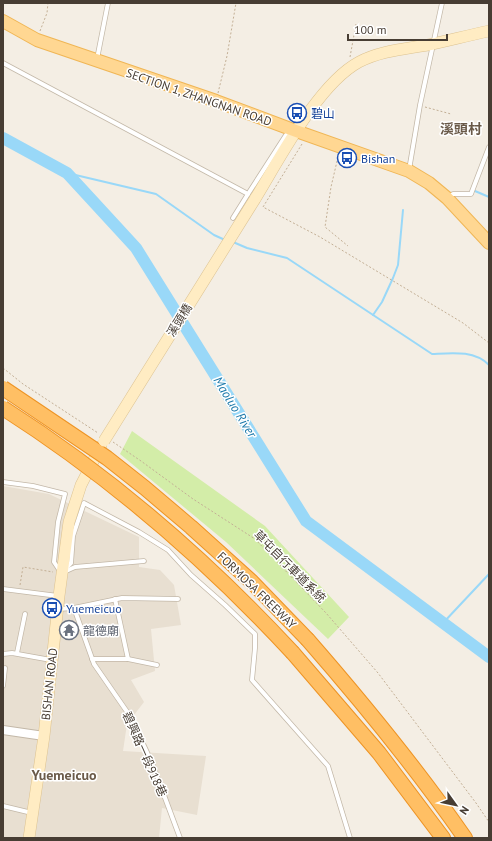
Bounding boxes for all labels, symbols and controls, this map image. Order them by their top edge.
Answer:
scale bar [348,16,447,42]
text: 100 m [354,22,387,37]
street label: SECTION 1, ZHANGNAN ROAD [124,65,274,129]
bus stop icon: 碧山 [286,102,308,124]
place label: 碧山 [311,106,335,121]
district label: 溪頭村 [440,120,482,138]
bus stop icon: Bishan [336,147,358,169]
place label: Bishan [361,151,395,166]
street label: 溪頭橋 [163,301,195,339]
water label: Maoluo River [209,373,261,441]
street label: 草屯自行車道系統 [251,527,329,605]
street label: FORMOSA FREEWAY [214,548,300,632]
bus stop icon: Yuemeicuo [41,597,63,619]
place label: Yuemeicuo [66,601,122,616]
temple icon: 龍德廟 [58,619,80,641]
place label: 龍德廟 [83,623,119,638]
street label: BISHAN ROAD [38,647,60,721]
street label: 碧興路一段918巷 [120,709,170,799]
district label: Yuemeicuo [30,766,97,784]
north arrow [436,785,476,825]
text: N [457,804,472,817]

